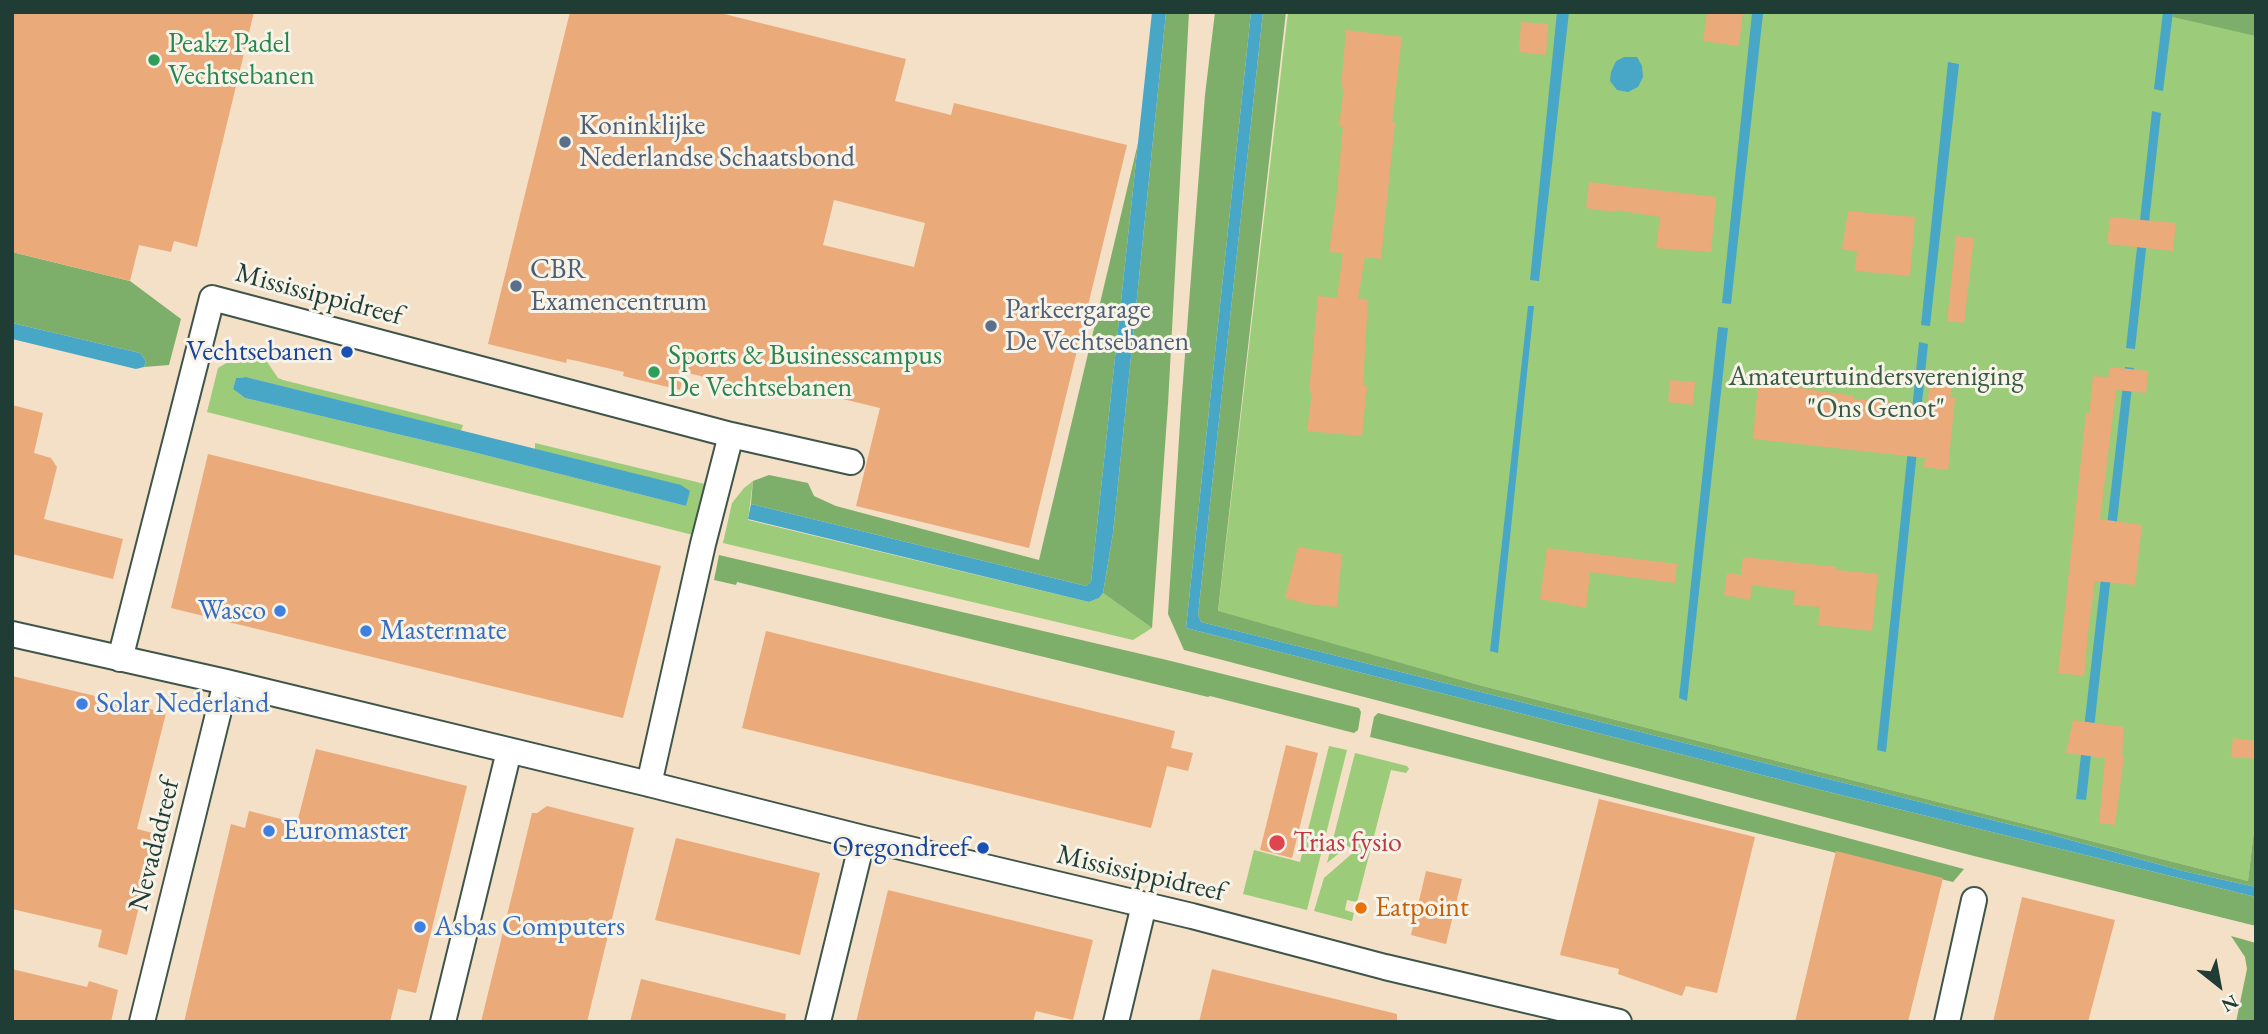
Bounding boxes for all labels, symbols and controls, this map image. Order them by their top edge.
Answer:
place label: Peakz Padel Vechtsebanen [168,27,315,93]
marker: Peakz Padel Vechtsebanen [146,52,162,68]
place label: Koninklijke Nederlandse Schaatsbond [579,109,855,175]
marker: Koninklijke Nederlandse Schaatsbond [557,134,573,150]
place label: CBR Examencentrum [530,253,707,319]
street label: Mississippidreef [232,257,406,333]
marker: CBR Examencentrum [508,278,524,294]
place label: Parkeergarage De Vechtsebanen [1005,293,1189,359]
marker: Parkeergarage De Vechtsebanen [983,318,999,334]
place label: Vechtsebanen [186,335,333,369]
place label: Sports & Businesscampus De Vechtsebanen [668,339,942,405]
marker: Vechtsebanen [339,344,355,360]
park label: Amateurtuindersvereniging "Ons Genot" [1728,360,2024,426]
marker: Sports & Businesscampus De Vechtsebanen [646,364,662,380]
place label: Wasco [198,594,266,628]
marker: Wasco [272,603,288,619]
place label: Mastermate [380,614,507,648]
marker: Mastermate [358,623,374,639]
place label: Solar Nederland [96,687,269,721]
marker: Solar Nederland [74,696,90,712]
street label: Nevadadreef [122,775,188,915]
place label: Euromaster [283,814,408,848]
marker: Euromaster [261,823,277,839]
place label: Trias fysio [1293,826,1402,860]
place label: Oregondreef [833,831,969,865]
marker: Trias fysio [1267,833,1287,853]
street label: Mississippidreef [1053,838,1229,910]
marker: Oregondreef [975,840,991,856]
place label: Eatpoint [1375,891,1469,925]
marker: Eatpoint [1353,900,1369,916]
place label: Asbas Computers [434,910,625,944]
marker: Asbas Computers [412,919,428,935]
north arrow [2184,950,2254,1020]
text: N [2217,989,2243,1018]

